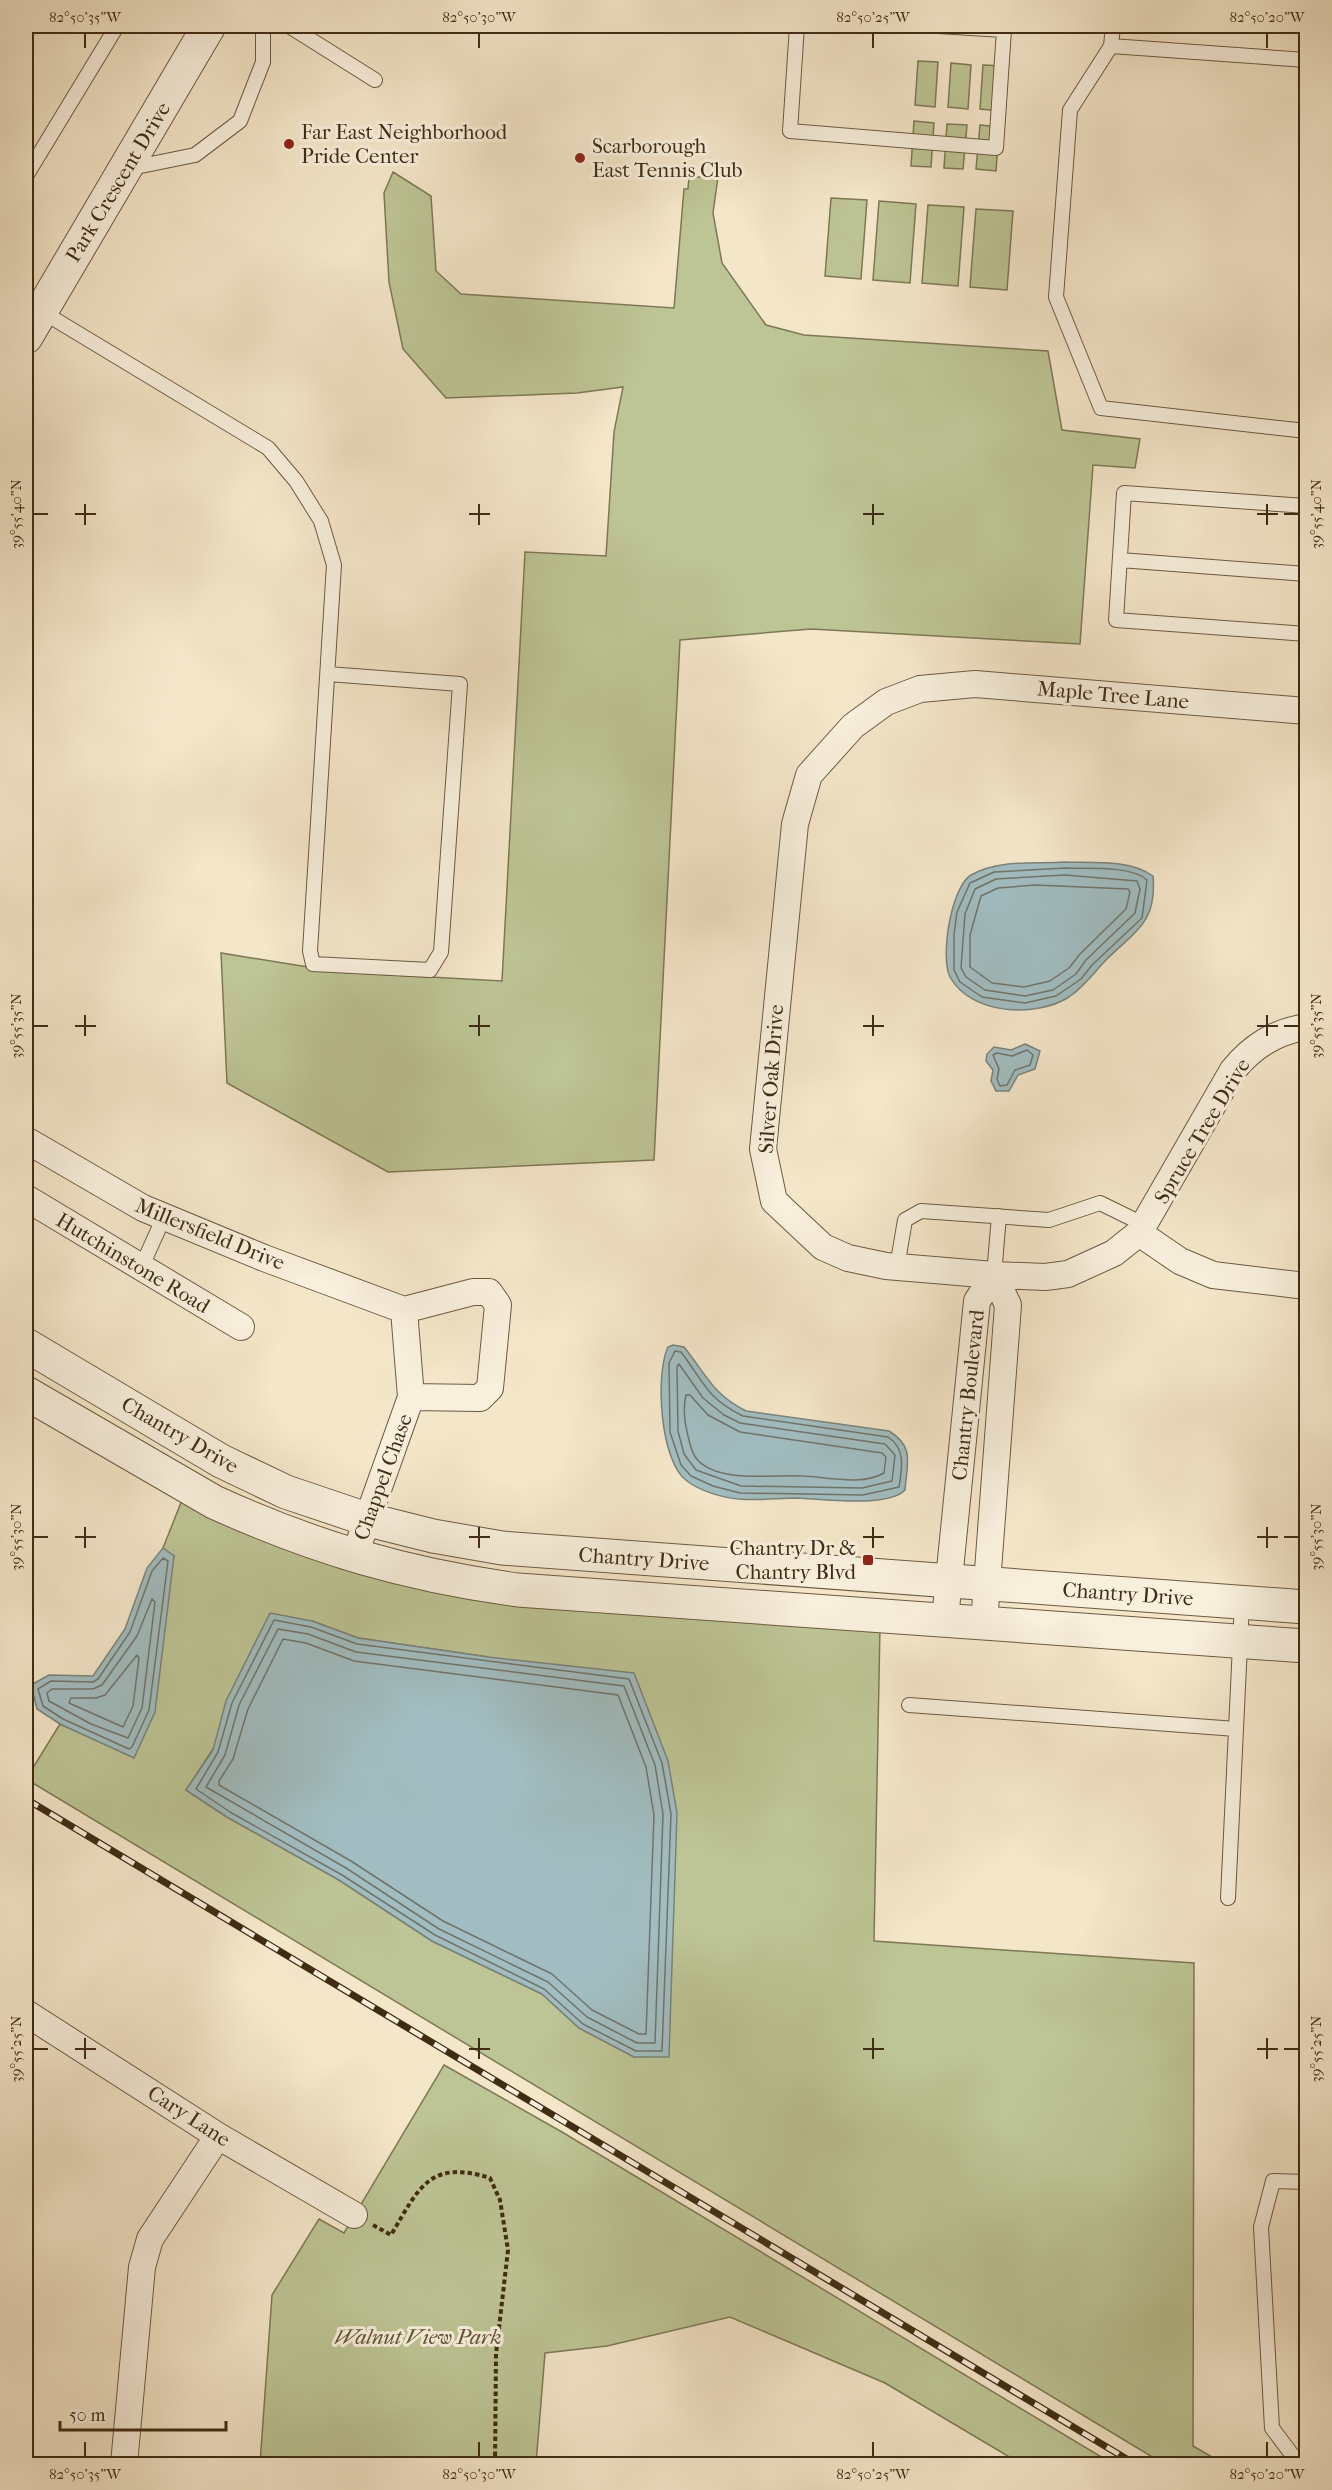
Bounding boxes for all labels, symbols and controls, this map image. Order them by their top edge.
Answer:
text: 82°50'35"W [49,8,122,26]
text: 82°50'30"W [442,8,517,26]
text: 82°50'25"W [836,8,911,26]
text: 82°50'20"W [1229,8,1306,26]
street label: Park Crescent Drive [61,98,175,266]
place label: Far East Neighborhood Pride Center [301,120,508,168]
place label: Scarborough East Tennis Club [592,134,743,182]
marker: Far East Neighborhood Pride Center [282,137,296,151]
marker: Scarborough East Tennis Club [573,151,587,165]
text: 39°55'40"N [7,478,25,549]
text: 39°55'40"N [1307,478,1325,549]
street label: Maple Tree Lane [1036,676,1190,714]
text: 39°55'35"N [7,993,25,1059]
text: 39°55'35"N [1307,993,1325,1059]
street label: Silver Oak Drive [754,1004,788,1154]
street label: Spruce Tree Drive [1149,1054,1255,1208]
street label: Millersfield Drive [132,1193,288,1275]
street label: Hutchinstone Road [52,1208,214,1319]
street label: Chantry Boulevard [947,1308,989,1482]
street label: Chantry Drive [117,1392,243,1478]
street label: Chappel Chase [349,1410,417,1544]
text: 39°55'30"N [7,1503,25,1571]
text: 39°55'30"N [1307,1503,1325,1571]
place label: Chantry Dr & Chantry Blvd [730,1536,857,1584]
street label: Chantry Drive [578,1542,710,1576]
marker: Chantry Dr & Chantry Blvd [861,1553,875,1567]
street label: Chantry Drive [1062,1577,1194,1611]
text: 39°55'25"N [7,2015,25,2083]
text: 39°55'25"N [1307,2015,1325,2083]
street label: Cary Lane [143,2081,235,2151]
park label: Walnut View Park [335,2325,501,2349]
scale bar [60,2394,226,2432]
text: 50 m [69,2405,106,2426]
text: 82°50'35"W [49,2465,122,2483]
text: 82°50'30"W [442,2465,517,2483]
text: 82°50'25"W [836,2465,911,2483]
text: 82°50'20"W [1229,2465,1306,2483]

